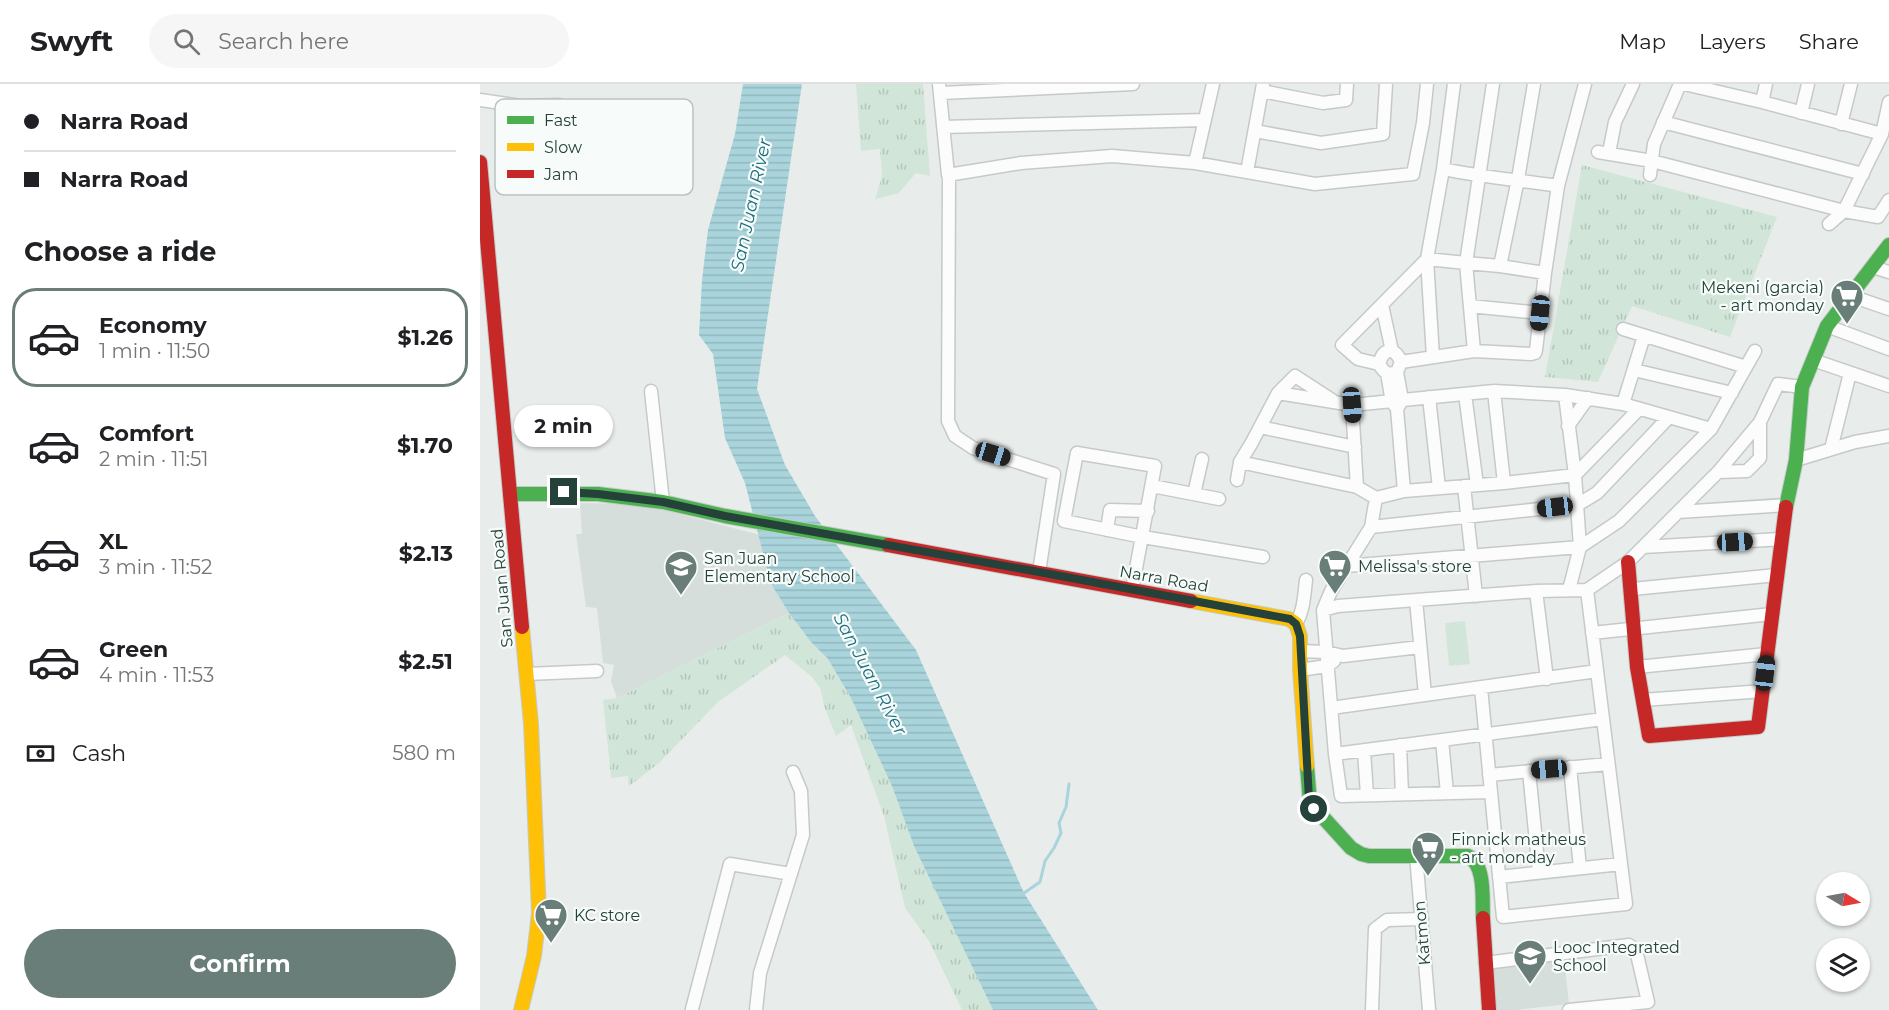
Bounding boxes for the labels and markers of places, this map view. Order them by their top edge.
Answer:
place label: Mekeni (garcia) - art monday [1701,278,1824,315]
supermarket icon: Mekeni (garcia) - art monday [1829,278,1865,325]
supermarket icon: Melissa's store [1317,548,1353,595]
school or university icon: San Juan Elementary School [663,549,699,596]
place label: San Juan Elementary School [704,549,855,586]
place label: Melissa's store [1358,557,1472,576]
supermarket icon: Finnick matheus - art monday [1410,830,1446,877]
place label: Finnick matheus - art monday [1451,830,1586,867]
supermarket icon: KC store [533,897,569,944]
place label: KC store [574,906,640,925]
school or university icon: Looc Integrated School [1512,938,1548,985]
place label: Looc Integrated School [1553,938,1680,975]

